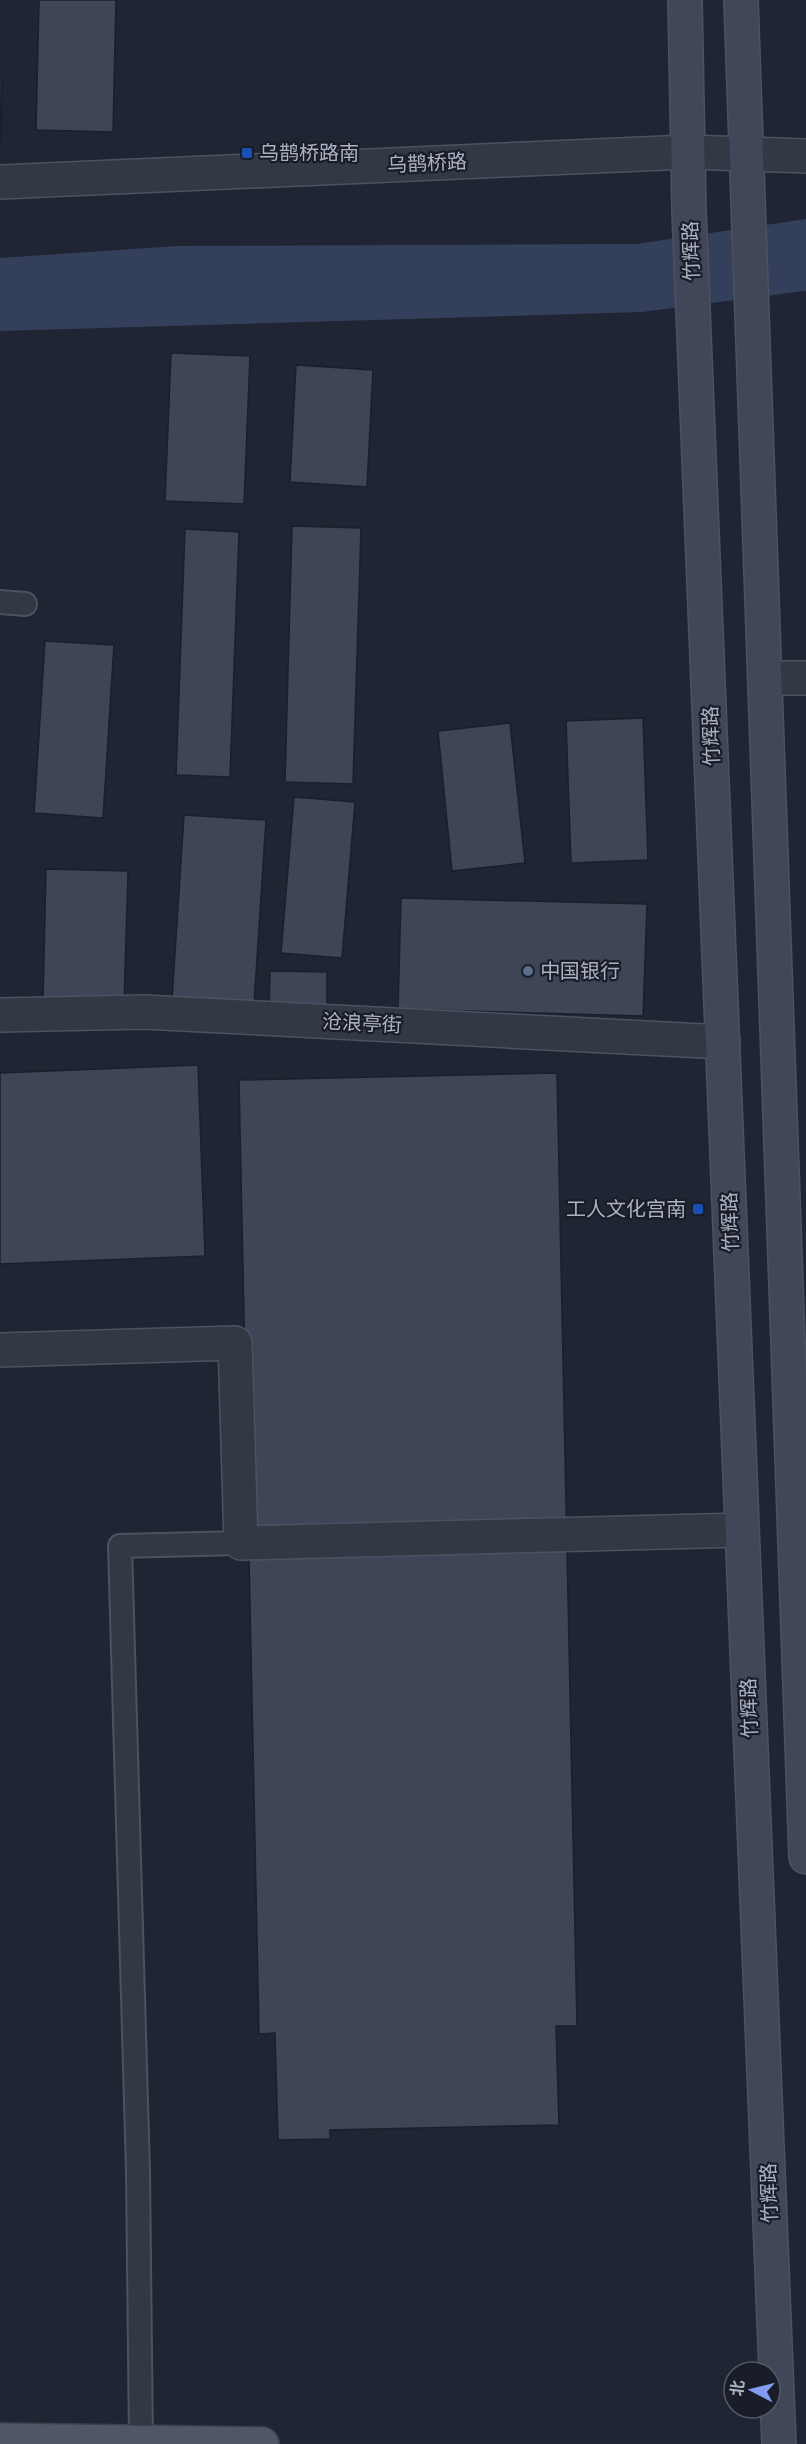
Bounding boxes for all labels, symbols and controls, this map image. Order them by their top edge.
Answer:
place label: 乌鹊桥路南 [259,140,359,165]
marker: 乌鹊桥路南 [240,146,254,160]
street label: 乌鹊桥路 [386,148,468,177]
street label: 竹辉路 [677,221,704,281]
street label: 竹辉路 [697,706,724,766]
place label: 中国银行 [540,958,620,983]
marker: 中国银行 [521,964,535,978]
street label: 沧浪亭街 [321,1008,403,1037]
street label: 竹辉路 [716,1192,743,1252]
place label: 工人文化宫南 [566,1196,686,1221]
marker: 工人文化宫南 [691,1202,705,1216]
street label: 竹辉路 [735,1678,762,1738]
street label: 竹辉路 [755,2163,782,2223]
north arrow [722,2360,782,2420]
text: 北 [726,2379,748,2397]

